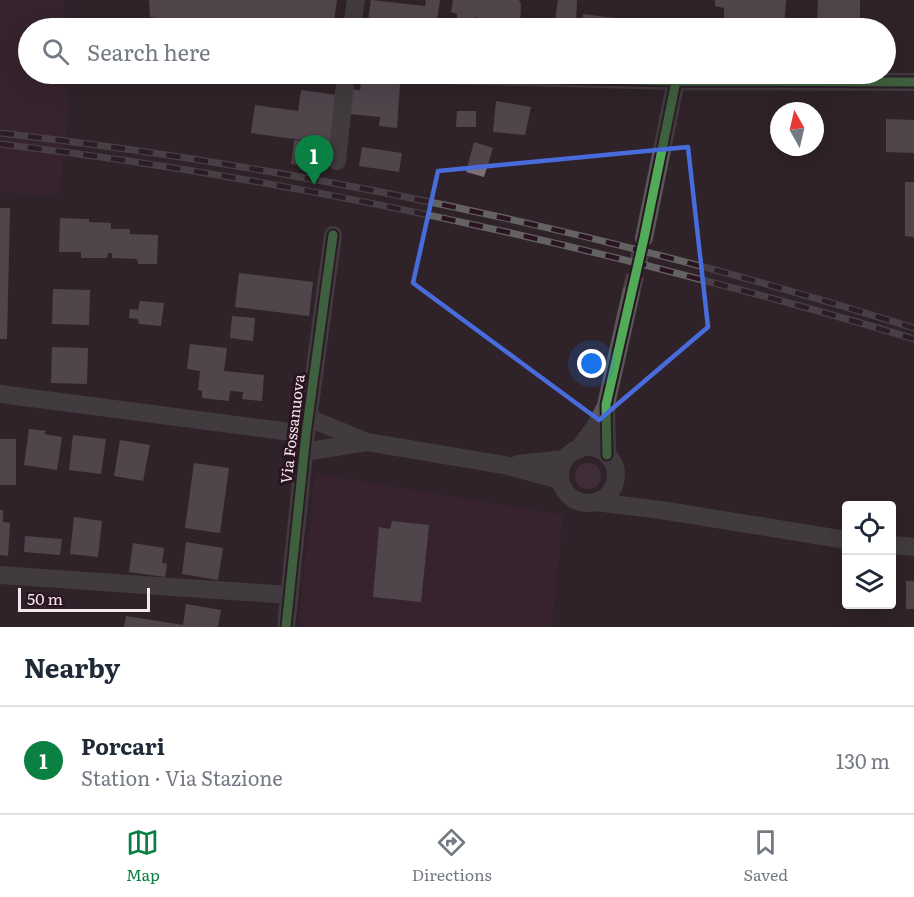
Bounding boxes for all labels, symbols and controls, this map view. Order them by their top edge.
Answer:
search box [18,18,896,84]
icon: search [39,35,72,68]
text: Search here [87,35,210,68]
north arrow [770,102,824,156]
pin: 1 [294,136,334,185]
your location [577,349,606,378]
street label: Via Fossanuova [273,372,310,485]
map controls [842,501,896,609]
button: locate [842,501,896,555]
button: layers [842,555,896,609]
scale bar [18,585,150,612]
text: 50 m [27,586,63,610]
text: Nearby [24,647,120,686]
text: Porcari [81,729,165,762]
text: 1 [39,745,48,775]
text: 130 m [836,745,890,775]
text: Station · Via Stazione [81,762,283,792]
tab: Map [126,826,160,886]
tab: Directions [412,826,492,886]
tab: Saved [744,826,788,886]

